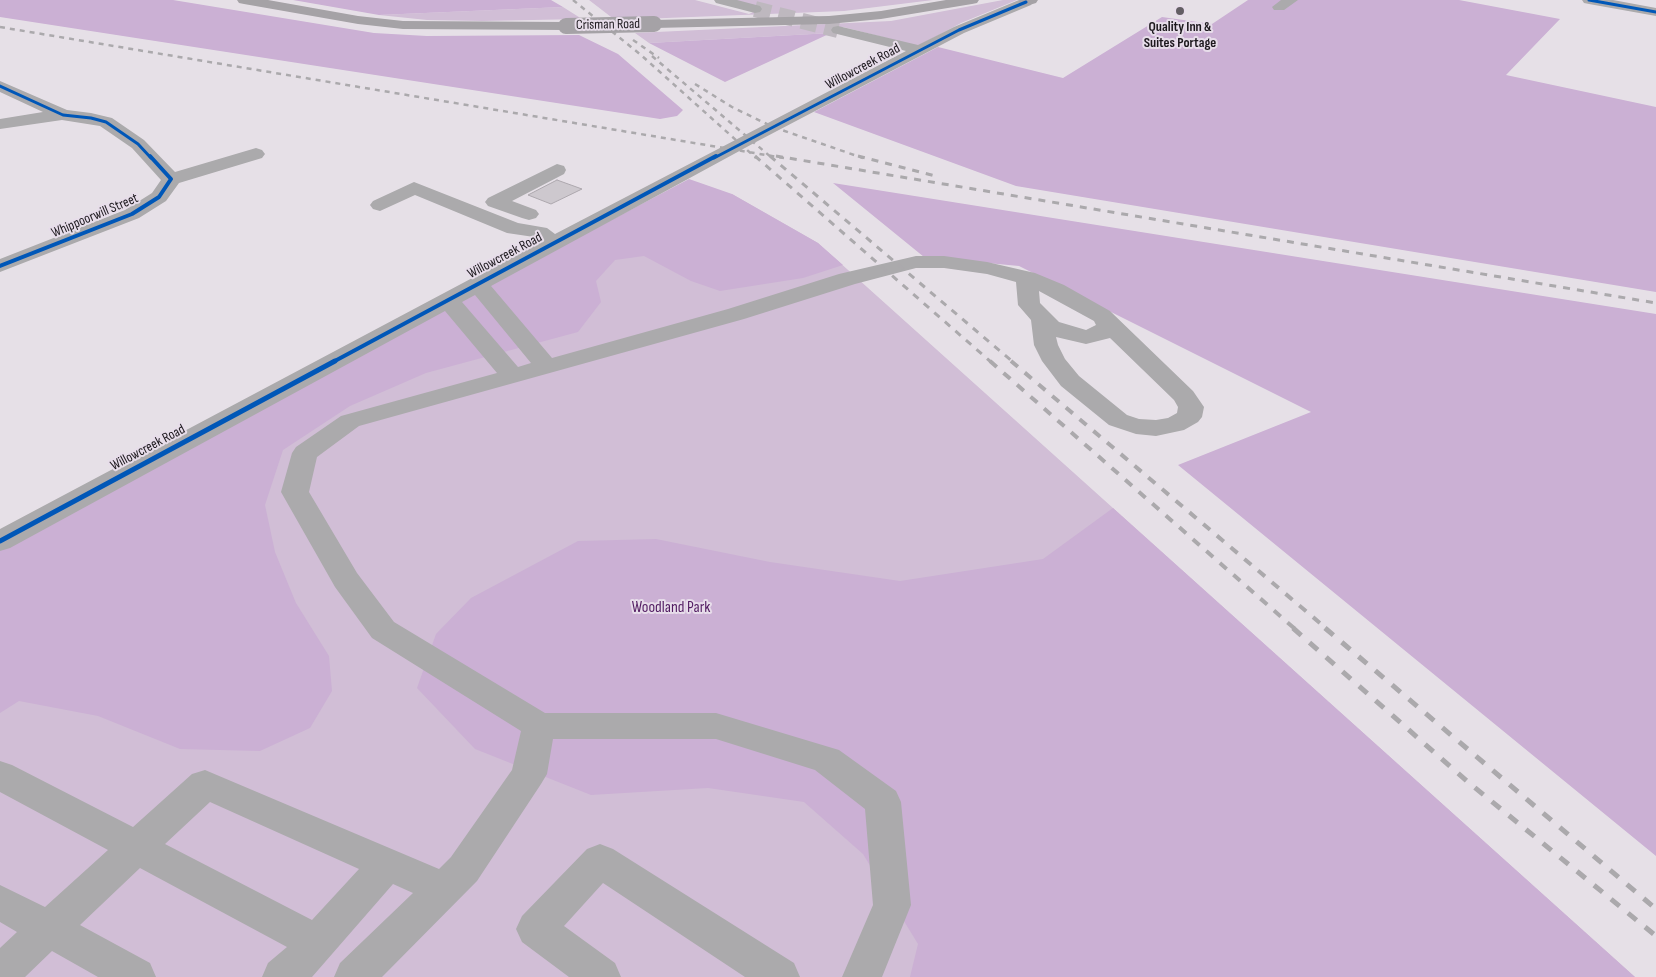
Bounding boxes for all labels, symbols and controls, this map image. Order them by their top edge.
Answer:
marker: Quality Inn & Suites Portage [1174,5,1186,17]
street label: Crisman Road [576,16,640,34]
place label: Quality Inn & Suites Portage [1144,19,1216,52]
street label: Willowcreek Road [823,40,903,94]
street label: Whippoorwill Street [49,190,141,242]
street label: Willowcreek Road [465,229,545,283]
street label: Willowcreek Road [108,421,188,475]
park label: Woodland Park [632,598,710,618]

